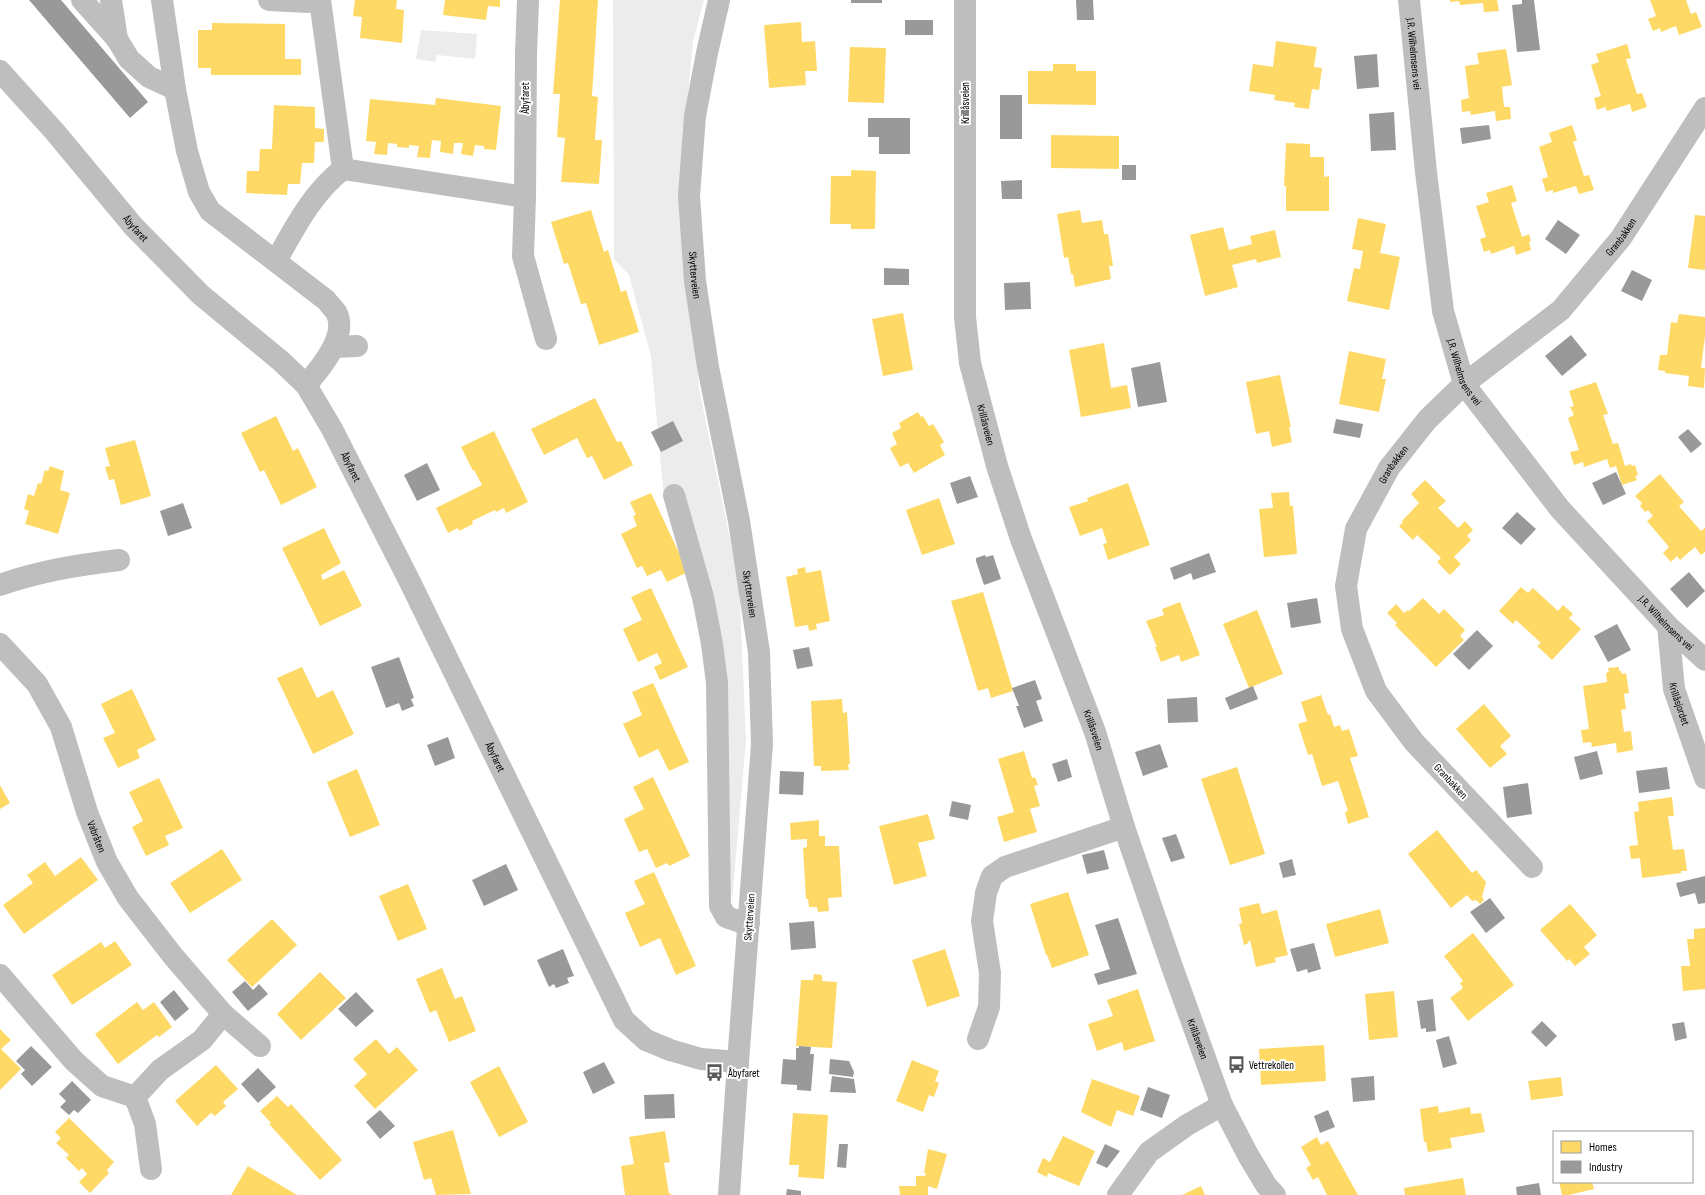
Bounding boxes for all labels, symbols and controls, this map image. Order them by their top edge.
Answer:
street label: J.R. Wilhelmsens vei [1404,16,1424,90]
street label: Åbyfaret [519,82,532,115]
street label: Krillåsveien [959,82,972,124]
street label: Åbyfaret [119,212,151,245]
street label: Granbakken [1603,215,1639,259]
street label: Skytterveien [686,251,704,300]
street label: J.R. Wilhelmsens vei [1444,336,1484,408]
street label: Krillåsveien [974,403,997,447]
street label: Granbakken [1376,443,1412,486]
street label: Åbyfaret [337,449,364,485]
street label: Skytterveien [740,570,760,619]
street label: J.R. Wilhelmsens vei [1635,592,1696,653]
street label: Krillåsjordet [1666,682,1692,728]
street label: Krillåsveien [1080,708,1106,752]
street label: Åbyfaret [482,739,508,775]
street label: Granbakken [1431,761,1470,802]
street label: Vabråten [84,819,109,855]
street label: Skytterveien [741,893,758,941]
street label: Krillåsveien [1184,1017,1211,1061]
bus stop icon: Vettrekollen [1226,1055,1246,1075]
place label: Vettrekollen [1249,1059,1294,1072]
bus stop icon: Åbyfaret [705,1063,725,1083]
place label: Åbyfaret [727,1067,760,1080]
legend [1553,1131,1693,1183]
text: Homes [1589,1140,1617,1155]
text: Industry [1589,1160,1623,1175]

